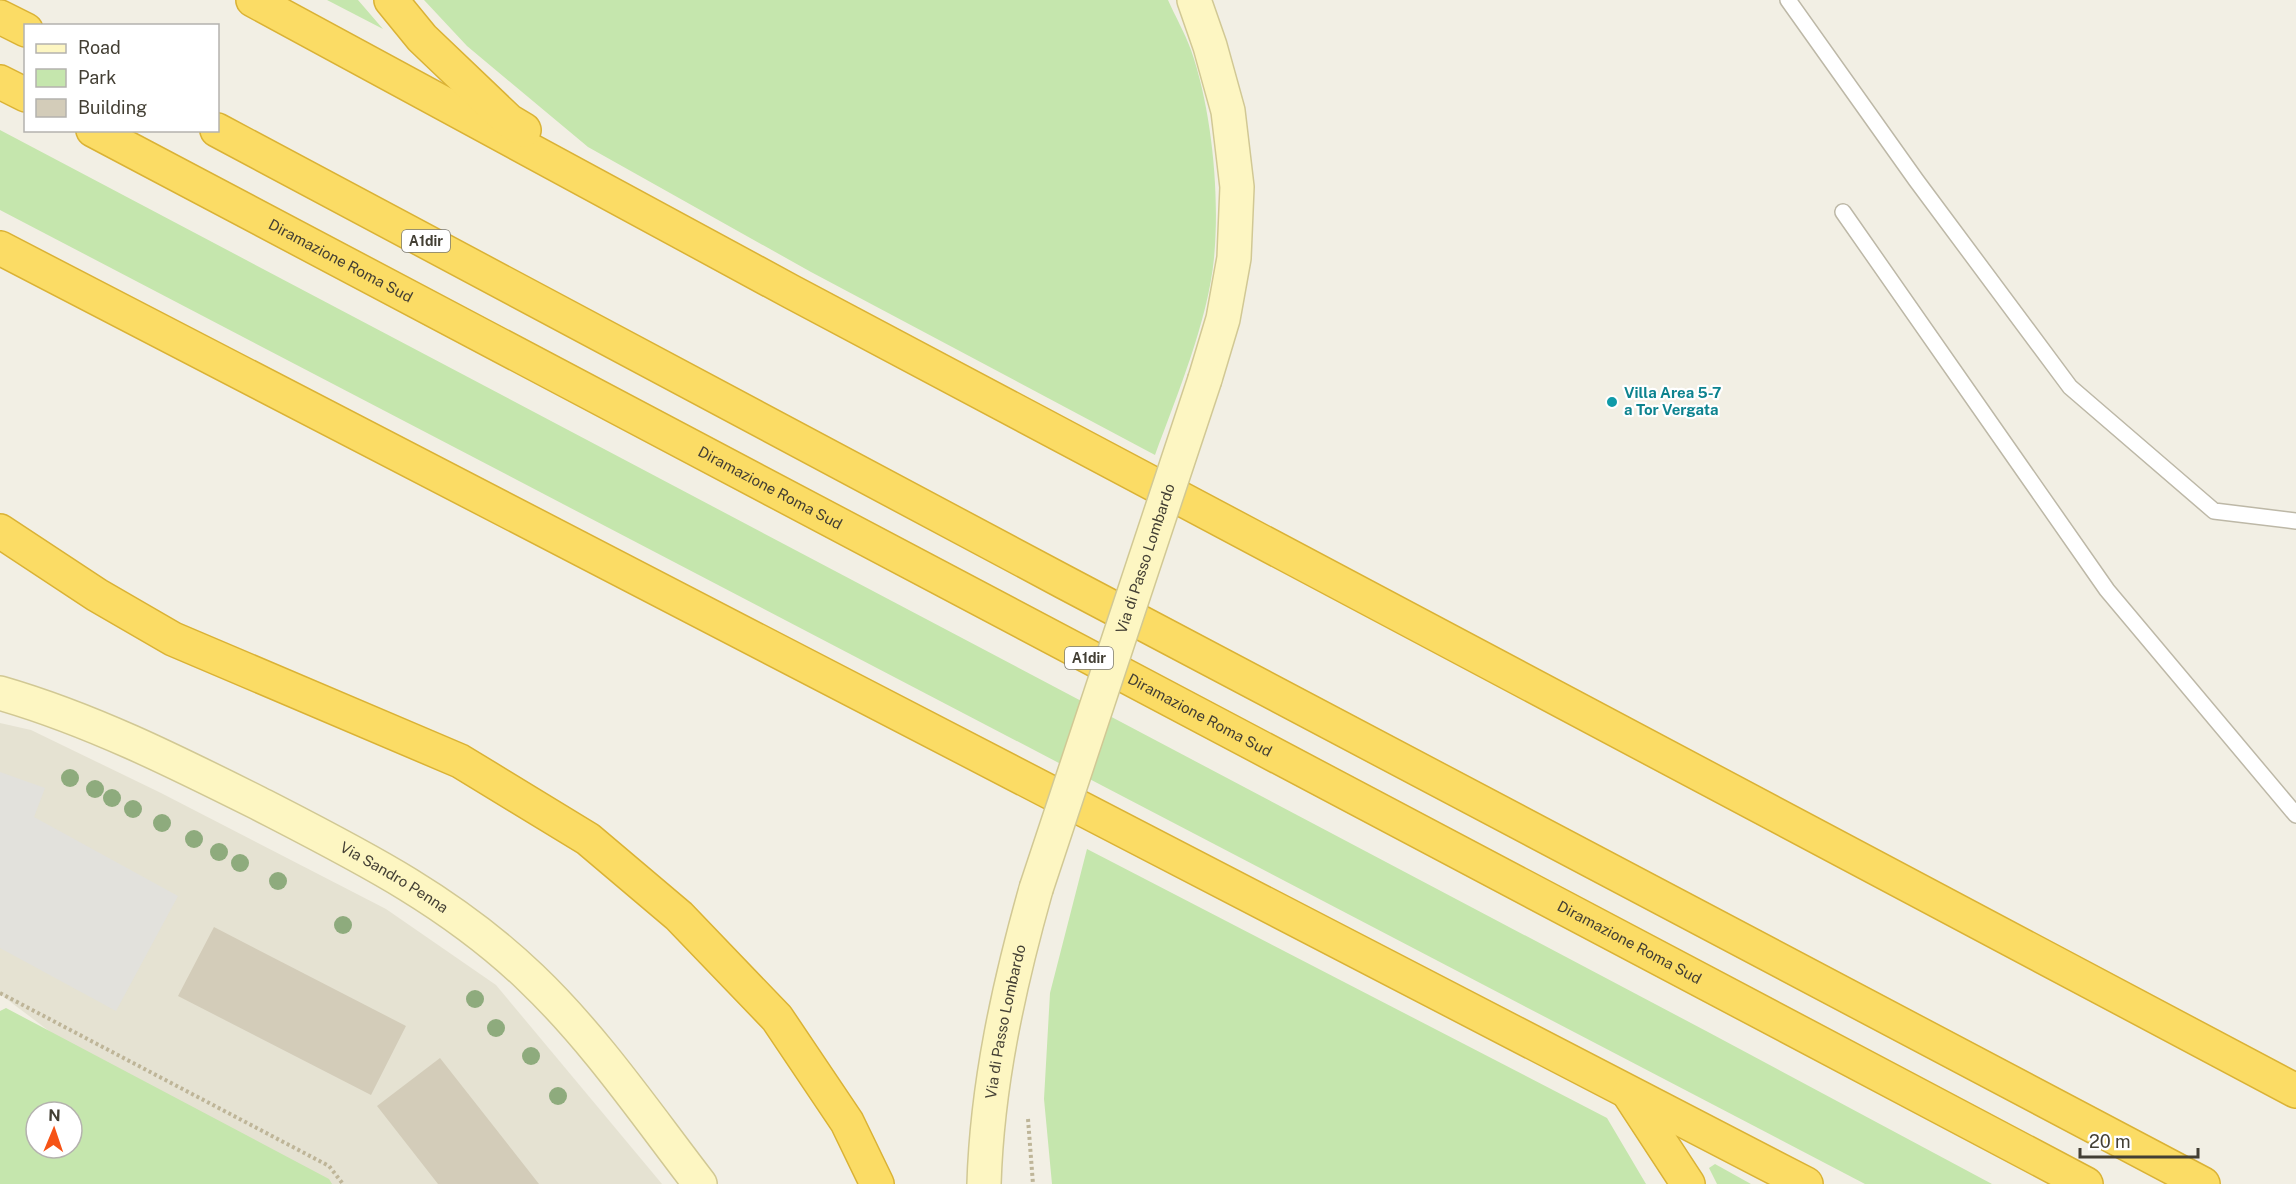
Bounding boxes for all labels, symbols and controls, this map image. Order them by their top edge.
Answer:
legend [24,24,219,132]
text: Road [78,37,121,58]
text: Park [78,67,116,88]
text: Building [78,97,147,118]
street label: Diramazione Roma Sud [266,215,416,305]
road number: A1dir [402,230,450,252]
place label: Villa Area 5-7 a Tor Vergata [1624,384,1721,418]
marker: Villa Area 5-7 a Tor Vergata [1605,395,1619,409]
street label: Diramazione Roma Sud [695,443,845,533]
street label: Via di Passo Lombardo [1112,481,1178,636]
road number: A1dir [1065,647,1113,669]
street label: Diramazione Roma Sud [1125,670,1275,760]
street label: Via Sandro Penna [337,838,452,916]
street label: Diramazione Roma Sud [1555,897,1705,987]
street label: Via di Passo Lombardo [982,943,1029,1100]
north arrow [24,1100,84,1160]
text: N [48,1106,61,1125]
scale bar [2080,1121,2198,1159]
text: 20 m [2089,1131,2131,1152]

